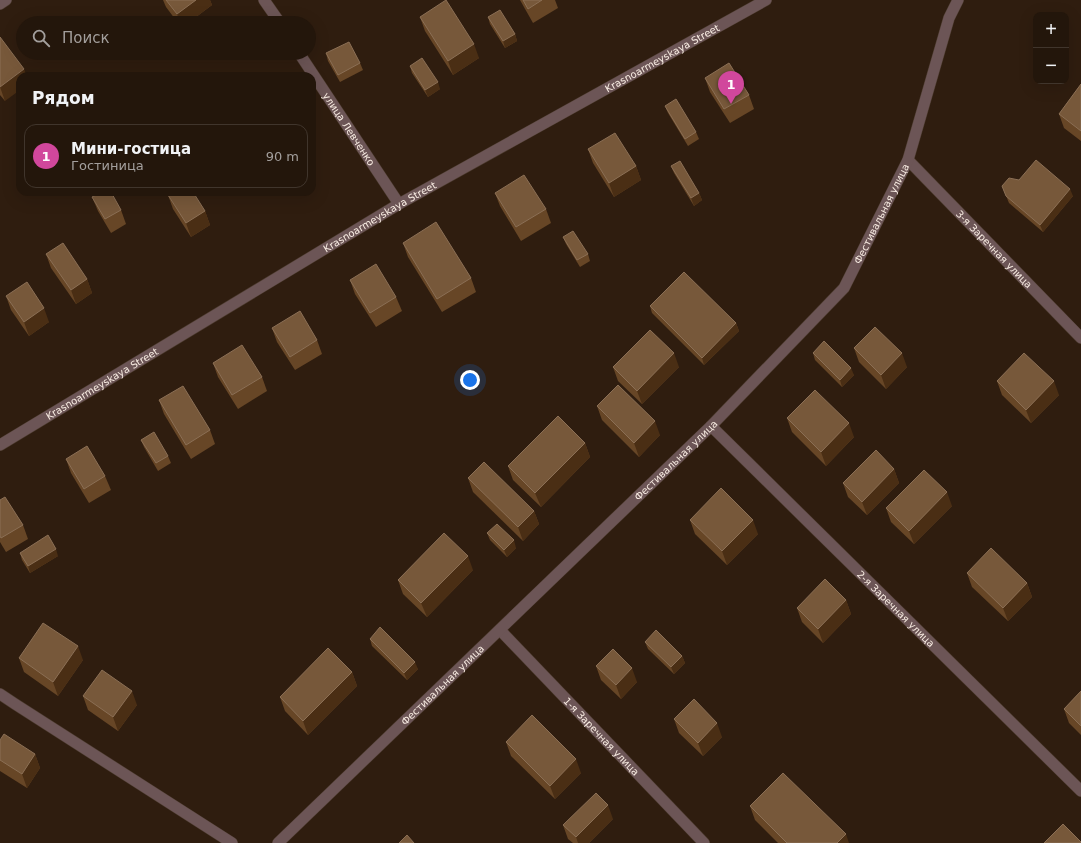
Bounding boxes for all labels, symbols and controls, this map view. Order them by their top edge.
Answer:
map controls [1033,12,1069,84]
button: + [1033,12,1069,48]
search box [16,16,316,60]
street label: Krasnoarmeyskaya Street [603,22,721,94]
icon: search [30,27,52,49]
text: Поиск [62,29,110,47]
button: − [1033,48,1069,84]
pin: 1 [718,71,744,104]
text: Рядом [32,88,95,108]
street label: улица Левченко [321,91,377,168]
text: Мини-гостица [71,140,191,158]
text: 1 [41,149,51,164]
text: 90 m [266,149,299,164]
text: Гостиница [71,158,144,173]
street label: Фестивальная улица [852,162,911,266]
street label: Krasnoarmeyskaya Street [321,179,438,254]
street label: 3-я Заречная улица [954,208,1034,290]
street label: Krasnoarmeyskaya Street [44,346,160,422]
your location [460,370,480,390]
street label: Фестивальная улица [632,418,720,503]
street label: 2-я Заречная улица [855,569,937,649]
street label: Фестивальная улица [399,643,486,728]
street label: 1-я Заречная улица [561,695,641,778]

